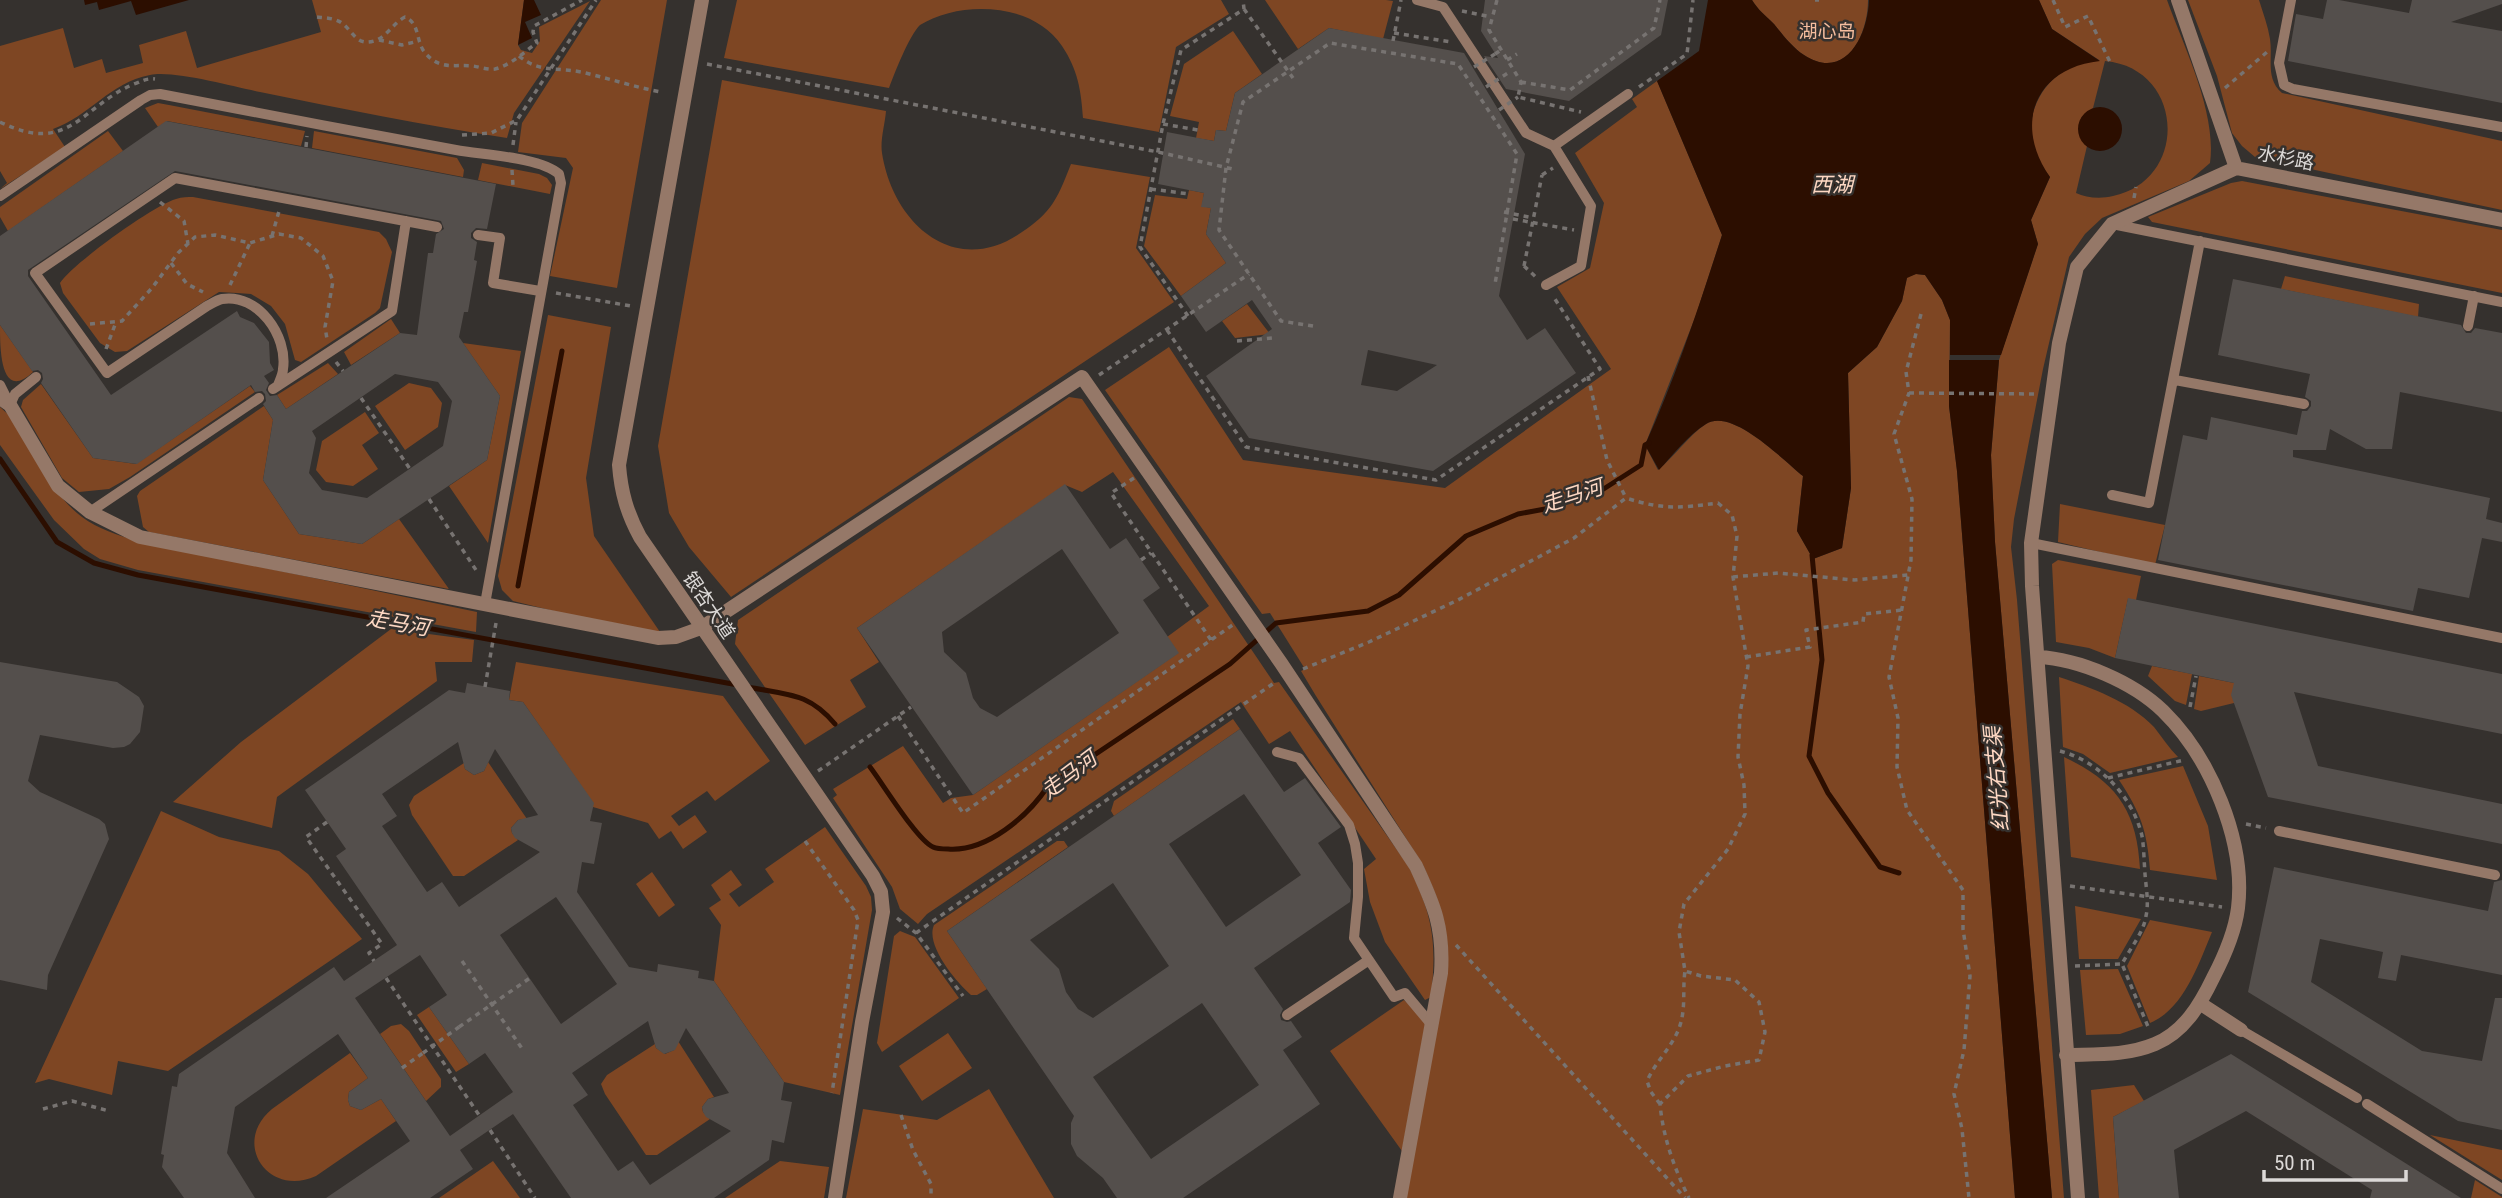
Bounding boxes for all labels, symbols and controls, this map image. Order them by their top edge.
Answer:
park label: 湖心岛 [1798,20,1856,43]
street label: 水杉路 [2256,141,2316,175]
water label: 西湖 [1811,173,1856,197]
water label: 走马河 [1538,474,1609,517]
street label: 银杏大道 [678,567,740,643]
water label: 走马河 [365,606,435,641]
water label: 红光右支渠 [1980,723,2014,832]
water label: 走马河 [1037,744,1105,804]
scale bar [2264,1138,2406,1182]
text: 50 m [2274,1151,2315,1175]

